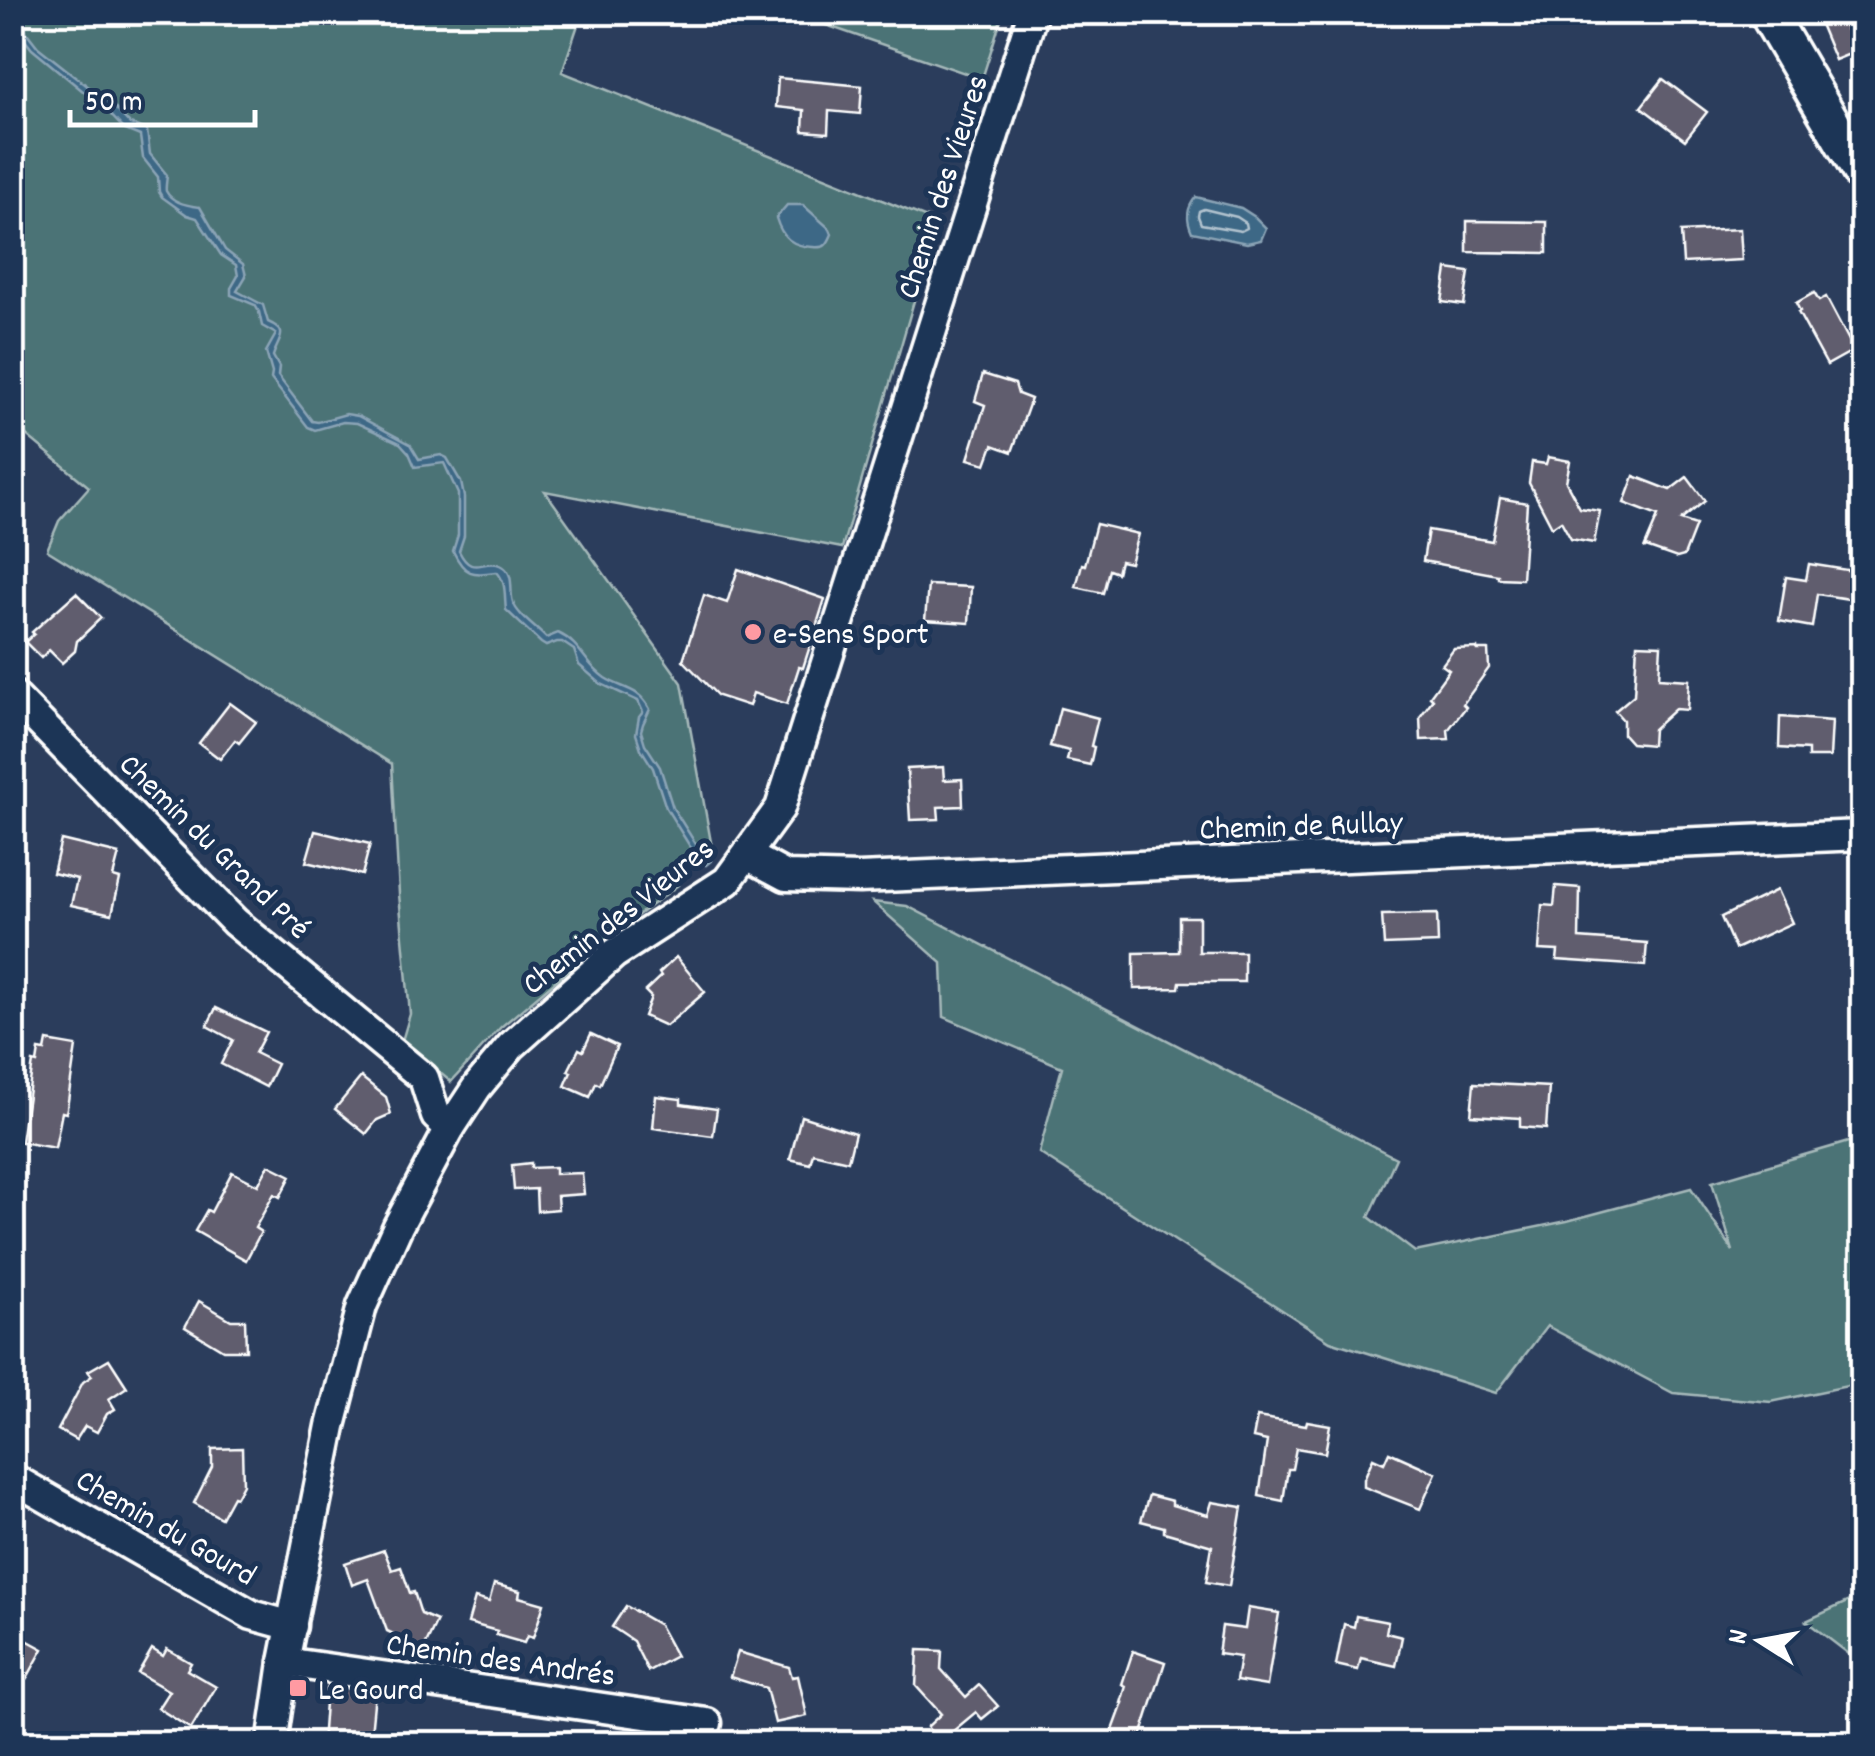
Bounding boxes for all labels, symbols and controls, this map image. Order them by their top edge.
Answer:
scale bar [70,65,255,127]
street label: Chemin des Vieures [888,70,1004,305]
text: 50 m [85,83,143,126]
place label: e-Sens Sport [773,614,929,660]
marker: e-Sens Sport [742,621,764,643]
street label: Chemin du Grand Pré [106,745,319,952]
street label: Chemin de Rullay [1199,802,1405,856]
street label: Chemin des Vieures [514,829,726,1009]
street label: Chemin du Gourd [66,1460,263,1601]
north arrow [1710,1591,1810,1691]
street label: Chemin des Andrés [383,1624,618,1702]
text: N [1719,1627,1761,1648]
place label: Le Gourd [318,1670,424,1716]
marker: Le Gourd [287,1677,309,1699]

